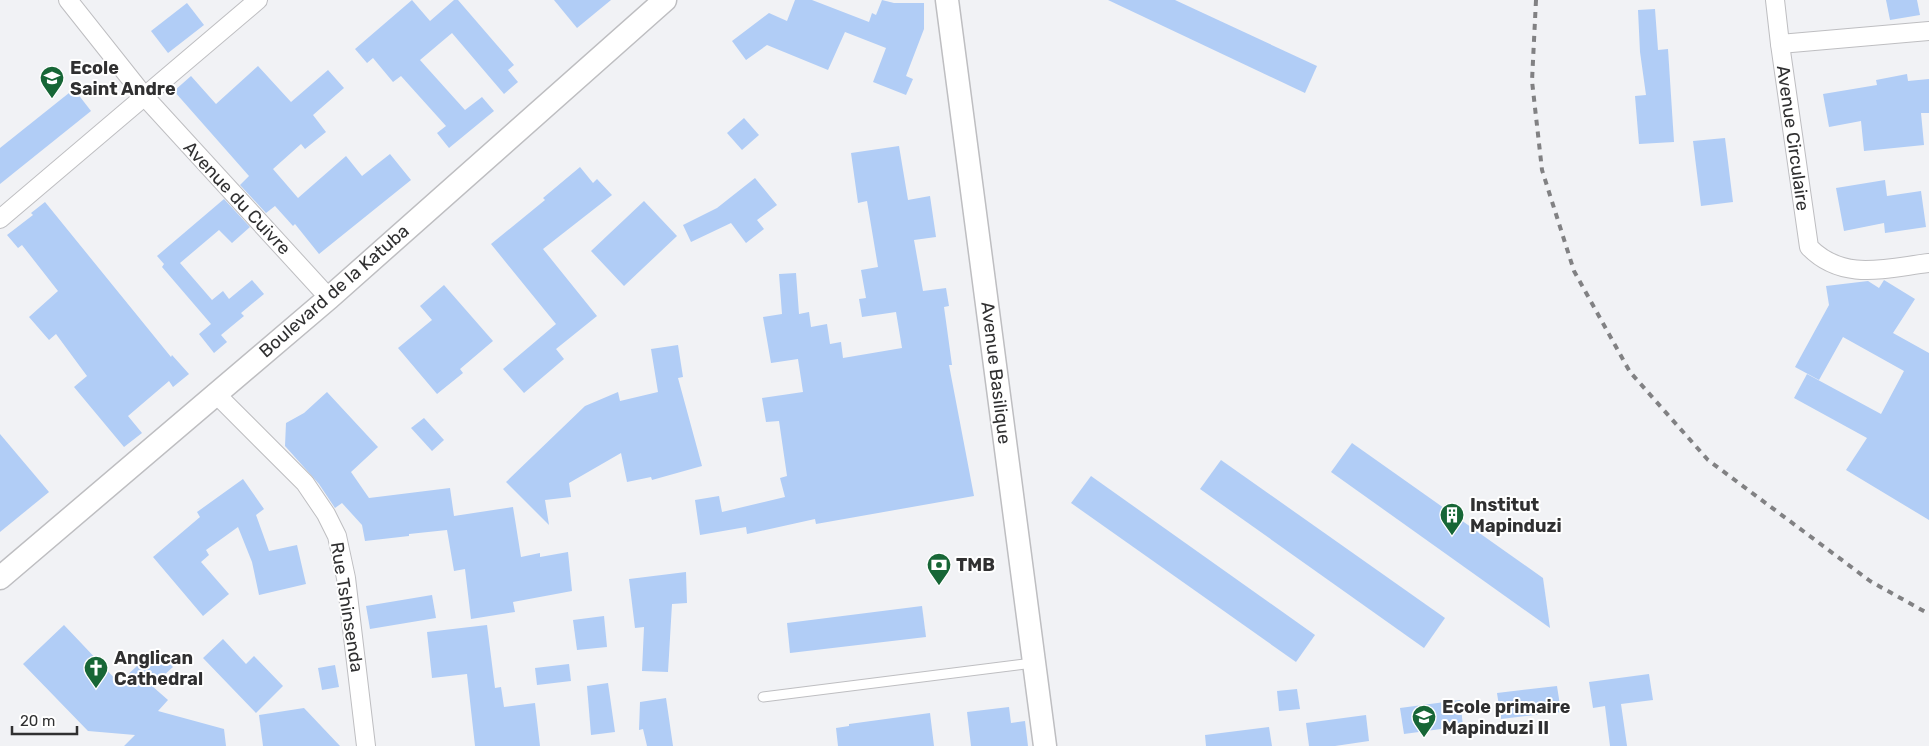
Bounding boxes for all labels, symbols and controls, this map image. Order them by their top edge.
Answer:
place label: Ecole Saint Andre [70,57,176,100]
street label: Avenue Circulaire [1772,64,1814,212]
school or university icon: Ecole Saint Andre [39,65,65,99]
street label: Avenue du Cuivre [179,137,295,259]
street label: Boulevard de la Katuba [254,220,414,362]
street label: Avenue Basilique [976,301,1016,445]
place label: Institut Mapinduzi [1470,494,1562,537]
building icon: Institut Mapinduzi [1439,502,1465,536]
street label: Rue Tshinsenda [326,540,368,674]
bank icon: TMB [926,552,952,586]
place label: TMB [956,554,995,576]
place label: Anglican Cathedral [114,647,203,690]
church icon: Anglican Cathedral [83,655,109,689]
place label: Ecole primaire Mapinduzi II [1442,696,1571,739]
scale bar [12,704,78,736]
school or university icon: Ecole primaire Mapinduzi II [1411,704,1437,738]
text: 20 m [20,712,55,730]

